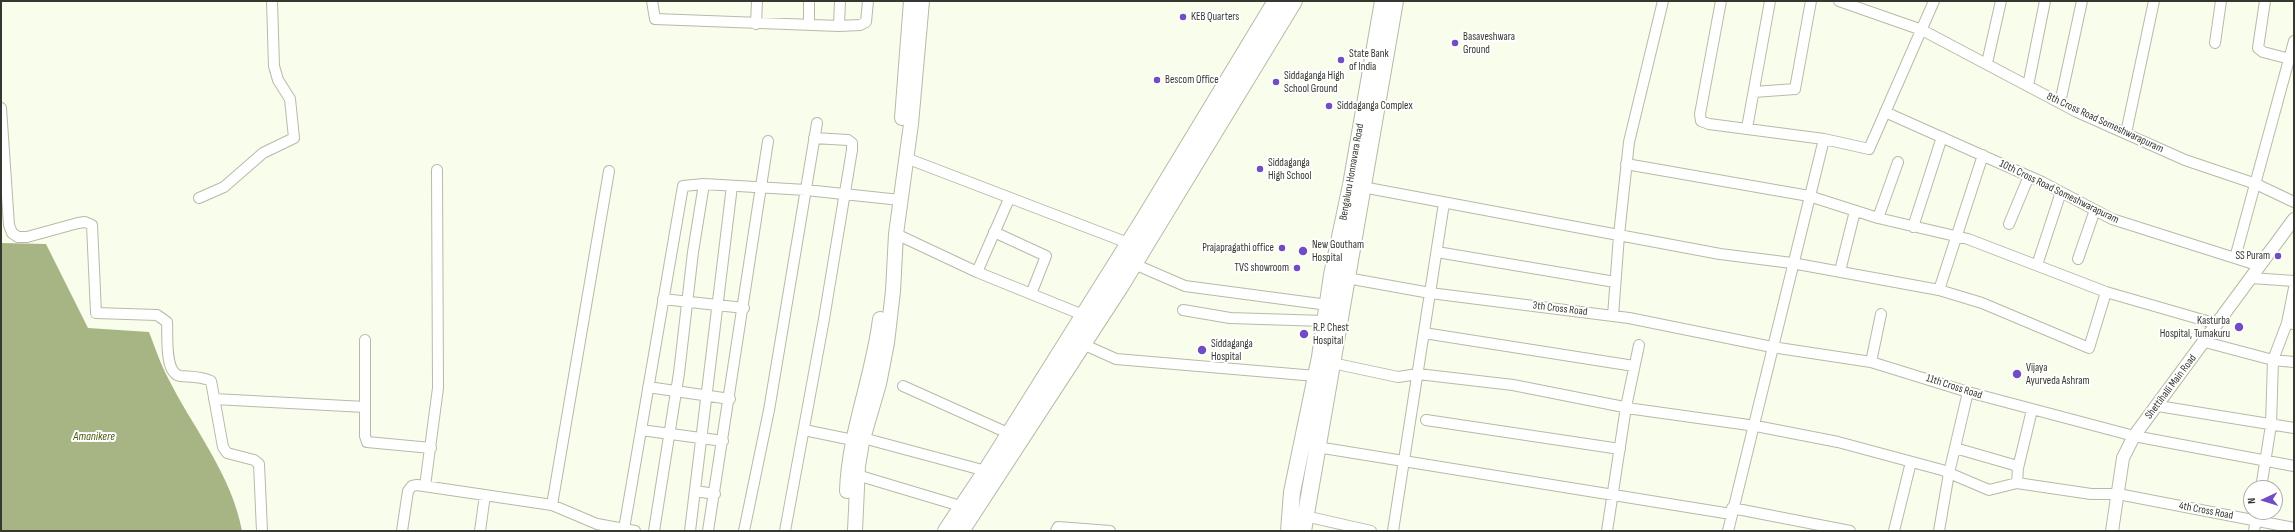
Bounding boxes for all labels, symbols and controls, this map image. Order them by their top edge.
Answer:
place label: KEB Quarters [1191,10,1239,24]
marker: KEB Quarters [1178,12,1188,22]
place label: Basaveshwara Ground [1463,30,1515,56]
marker: Basaveshwara Ground [1450,38,1460,48]
place label: State Bank of India [1349,47,1389,73]
marker: State Bank of India [1336,55,1346,65]
place label: Siddaganga High School Ground [1284,69,1344,95]
place label: Bescom Office [1165,73,1219,87]
marker: Bescom Office [1152,75,1162,85]
marker: Siddaganga High School Ground [1271,77,1281,87]
street label: 8th Cross Road Someshwarapuram [2044,90,2166,156]
place label: Siddaganga Complex [1337,99,1413,113]
marker: Siddaganga Complex [1324,101,1334,111]
street label: Bengaluru Honnavara Road [1337,123,1367,221]
place label: Siddaganga High School [1268,156,1311,182]
street label: 10th Cross Road Someshwarapuram [1997,157,2121,227]
marker: Siddaganga High School [1255,164,1265,174]
place label: New Goutham Hospital [1312,238,1364,264]
place label: Prajapragathi office [1202,241,1274,255]
marker: Prajapragathi office [1277,243,1287,253]
marker: New Goutham Hospital [1297,245,1309,257]
place label: SS Puram [2235,249,2270,263]
marker: SS Puram [2273,251,2283,261]
place label: TVS showroom [1235,261,1289,275]
marker: TVS showroom [1292,263,1302,273]
street label: 3th Cross Road [1532,299,1588,319]
place label: Kasturba Hospital, Tumakuru [2160,314,2230,340]
place label: R.P. Chest Hospital [1313,321,1349,347]
marker: Kasturba Hospital, Tumakuru [2233,321,2245,333]
marker: R.P. Chest Hospital [1298,328,1310,340]
place label: Siddaganga Hospital [1211,337,1253,363]
marker: Siddaganga Hospital [1196,344,1208,356]
street label: Shettihalli Main Road [2142,352,2200,422]
place label: Vijaya Ayurveda Ashram [2026,361,2090,387]
marker: Vijaya Ayurveda Ashram [2011,368,2023,380]
street label: 11th Cross Road [1924,372,1984,402]
water label: Amanikere [73,430,115,444]
north arrow [2243,480,2283,520]
text: N [2245,497,2258,504]
street label: 4th Cross Road [2178,499,2234,523]

